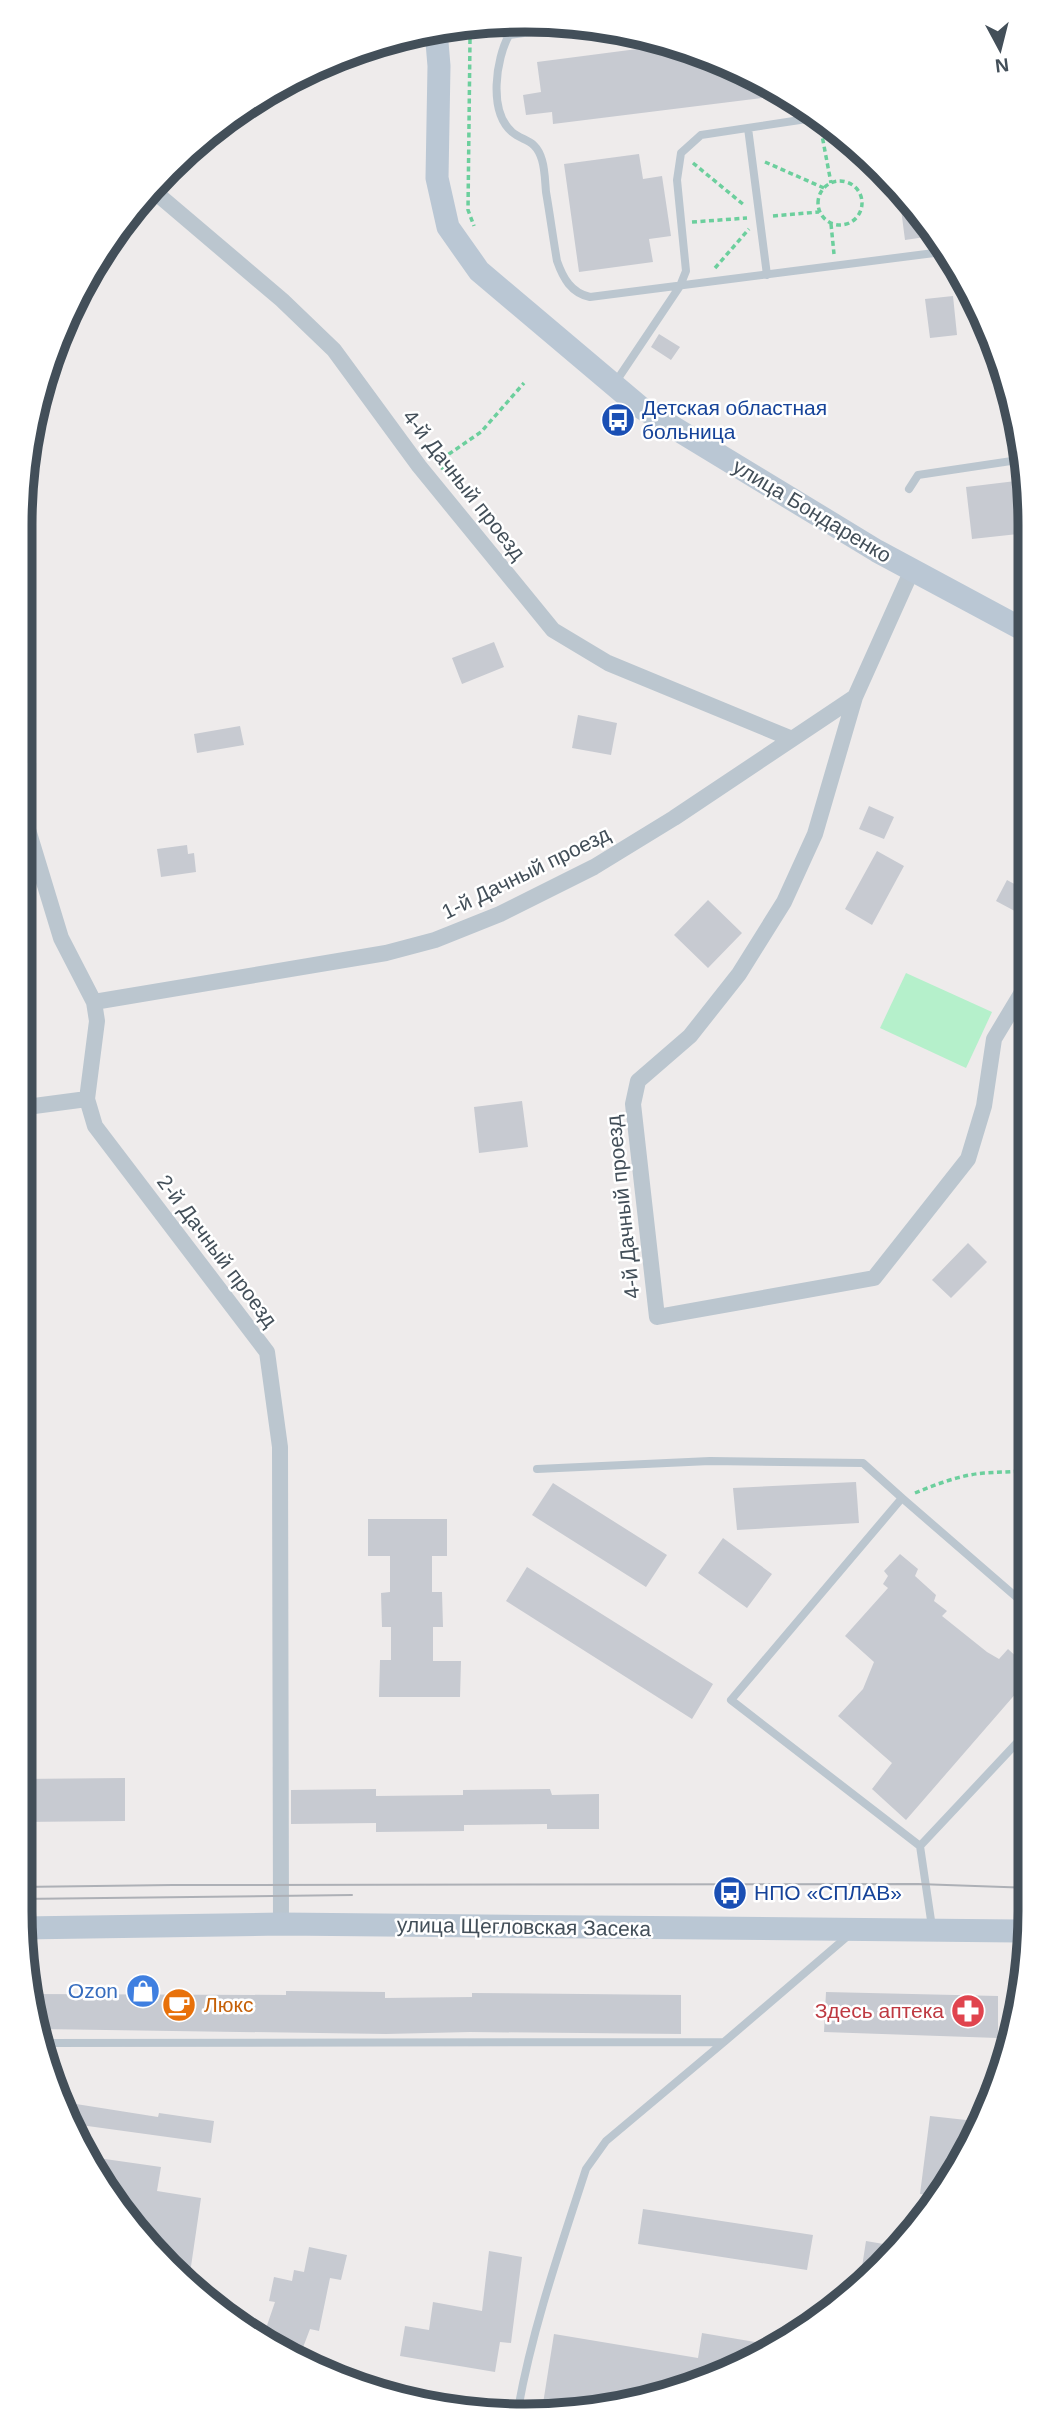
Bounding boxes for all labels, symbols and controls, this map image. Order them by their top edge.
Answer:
north arrow [965,14,1035,84]
text: N [994,54,1010,77]
place label: Детская областная больница [642,396,827,443]
bus stop icon: Детская областная больница [599,401,637,439]
street label: 4-й Дачный проезд [399,405,530,564]
street label: улица Бондаренко [729,454,896,567]
street label: 1-й Дачный проезд [438,822,614,923]
street label: 4-й Дачный проезд [601,1114,644,1300]
street label: 2-й Дачный проезд [153,1170,282,1331]
bus stop icon: НПО «СПЛАВ» [711,1874,749,1912]
place label: НПО «СПЛАВ» [754,1881,902,1904]
street label: улица Щегловская Засека [397,1913,652,1940]
shop icon: Ozon [124,1972,162,2010]
place label: Ozon [68,1979,118,2002]
cafe icon: Люкс [160,1986,198,2024]
pharmacy icon: Здесь аптека [949,1992,987,2030]
place label: Люкс [204,1993,253,2016]
place label: Здесь аптека [815,1999,944,2022]

